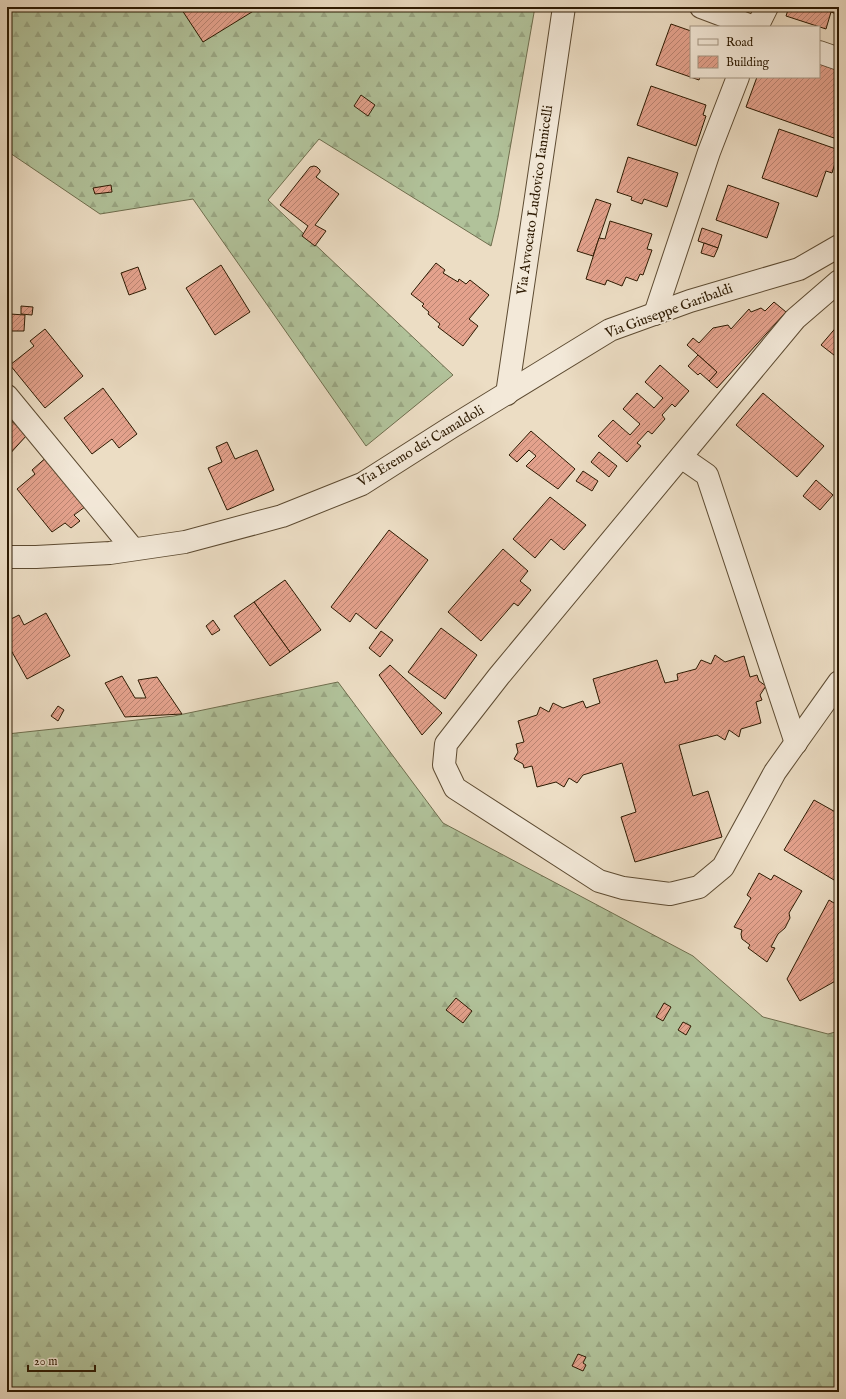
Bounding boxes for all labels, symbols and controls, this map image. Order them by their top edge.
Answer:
legend [690,26,820,78]
text: Road [726,35,754,50]
text: Building [726,55,770,70]
street label: Via Avvocato Ludovico Iannicelli [513,104,557,297]
street label: Via Giuseppe Garibaldi [602,279,736,343]
street label: Via Eremo dei Camaldoli [354,401,488,491]
scale bar [28,1347,95,1373]
text: 20 m [34,1354,57,1369]

